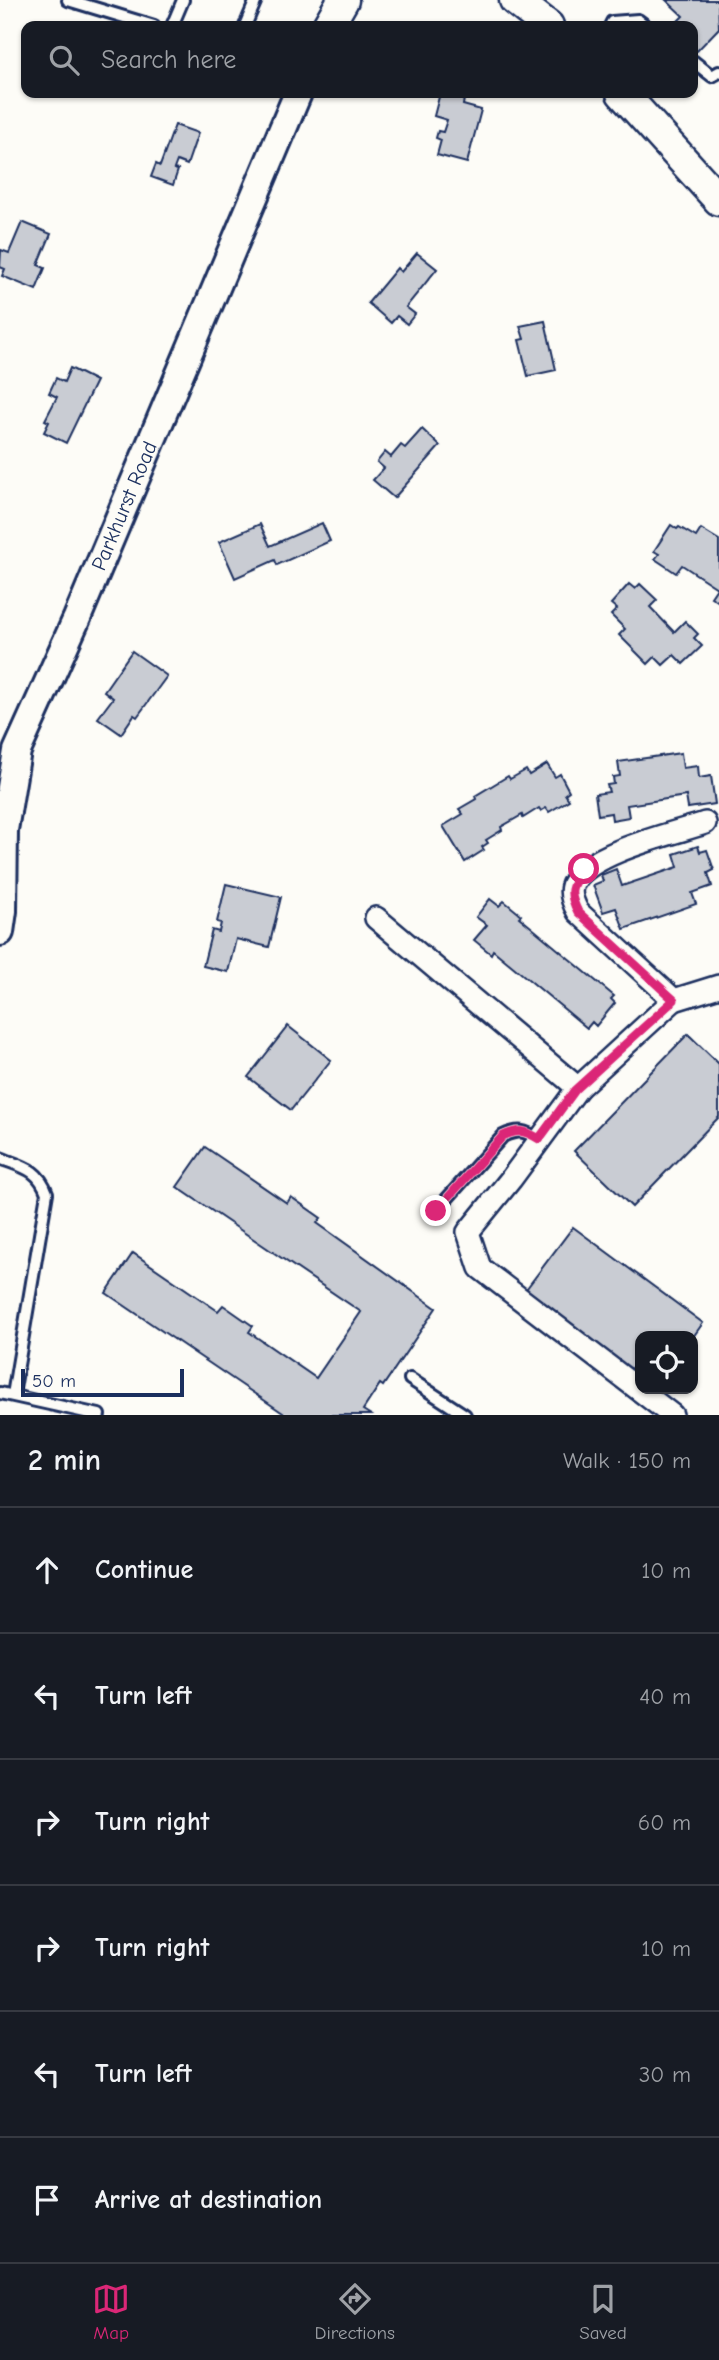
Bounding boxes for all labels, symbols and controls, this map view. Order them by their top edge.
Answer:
search box [21,21,698,98]
icon: search [45,41,83,79]
text: Search here [101,45,236,75]
street label: Parkhurst Road [86,438,162,574]
route start [568,853,599,884]
route end [420,1195,451,1226]
map controls [635,1331,698,1394]
button: locate [635,1331,698,1394]
scale bar [21,1366,184,1398]
text: 50 m [32,1370,76,1392]
text: 2 min [28,1443,101,1478]
text: Walk · 150 m [563,1447,691,1474]
icon: ahead [28,1551,66,1589]
text: Continue [95,1555,193,1585]
text: 10 m [641,1557,691,1584]
icon: left [28,1677,66,1715]
text: Turn left [95,1681,192,1711]
text: 40 m [639,1683,691,1710]
icon: right [28,1803,66,1841]
text: Turn right [95,1807,209,1837]
text: 60 m [638,1809,691,1836]
icon: right [28,1929,66,1967]
text: Turn right [95,1933,209,1963]
text: 10 m [641,1935,691,1962]
icon: left [28,2055,66,2093]
text: Turn left [95,2059,192,2089]
text: 30 m [639,2061,691,2088]
icon: arrive [28,2181,66,2219]
text: Arrive at destination [95,2185,322,2215]
tab: Map [92,2280,130,2344]
tab: Directions [315,2280,395,2344]
tab: Saved [579,2280,627,2344]

